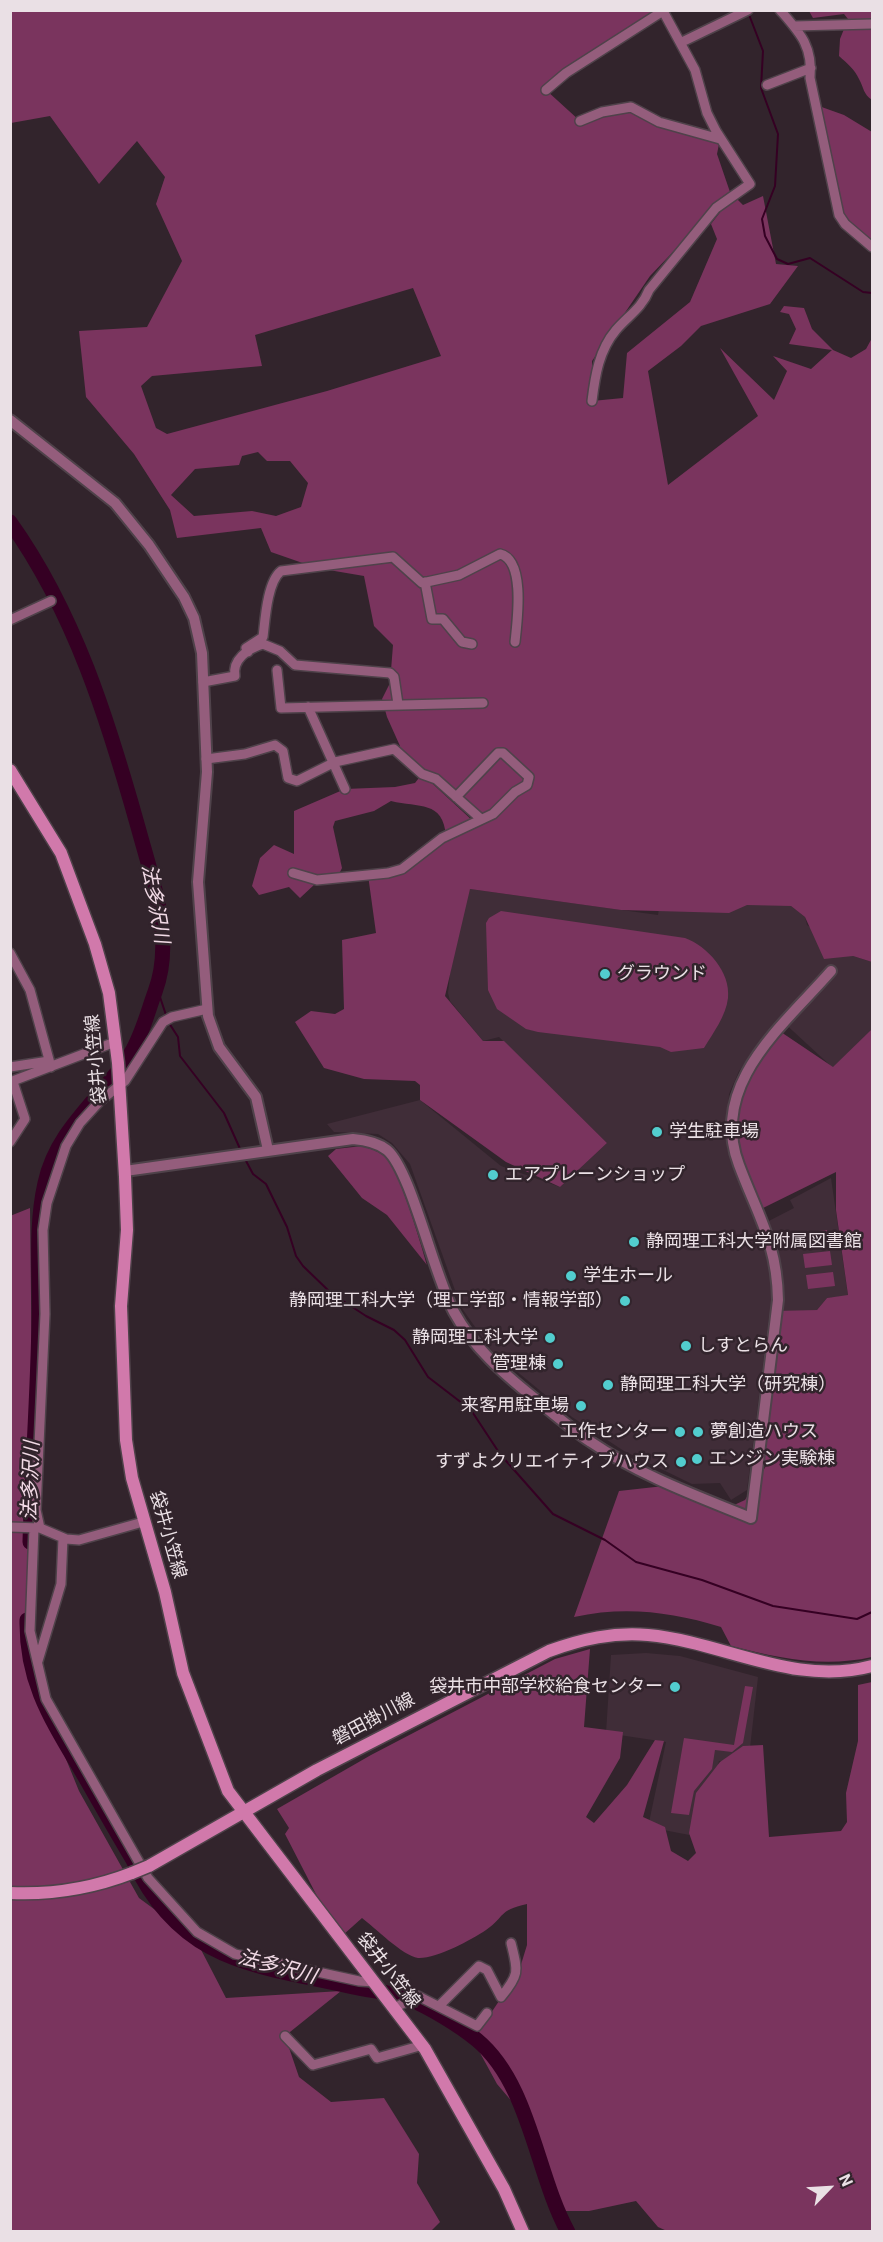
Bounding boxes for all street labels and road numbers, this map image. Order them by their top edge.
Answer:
street label: 袋井小笠線 [82,1013,112,1105]
street label: 袋井小笠線 [144,1489,190,1581]
street label: 磐田掛川線 [329,1689,419,1751]
street label: 袋井小笠線 [352,1929,424,2013]

